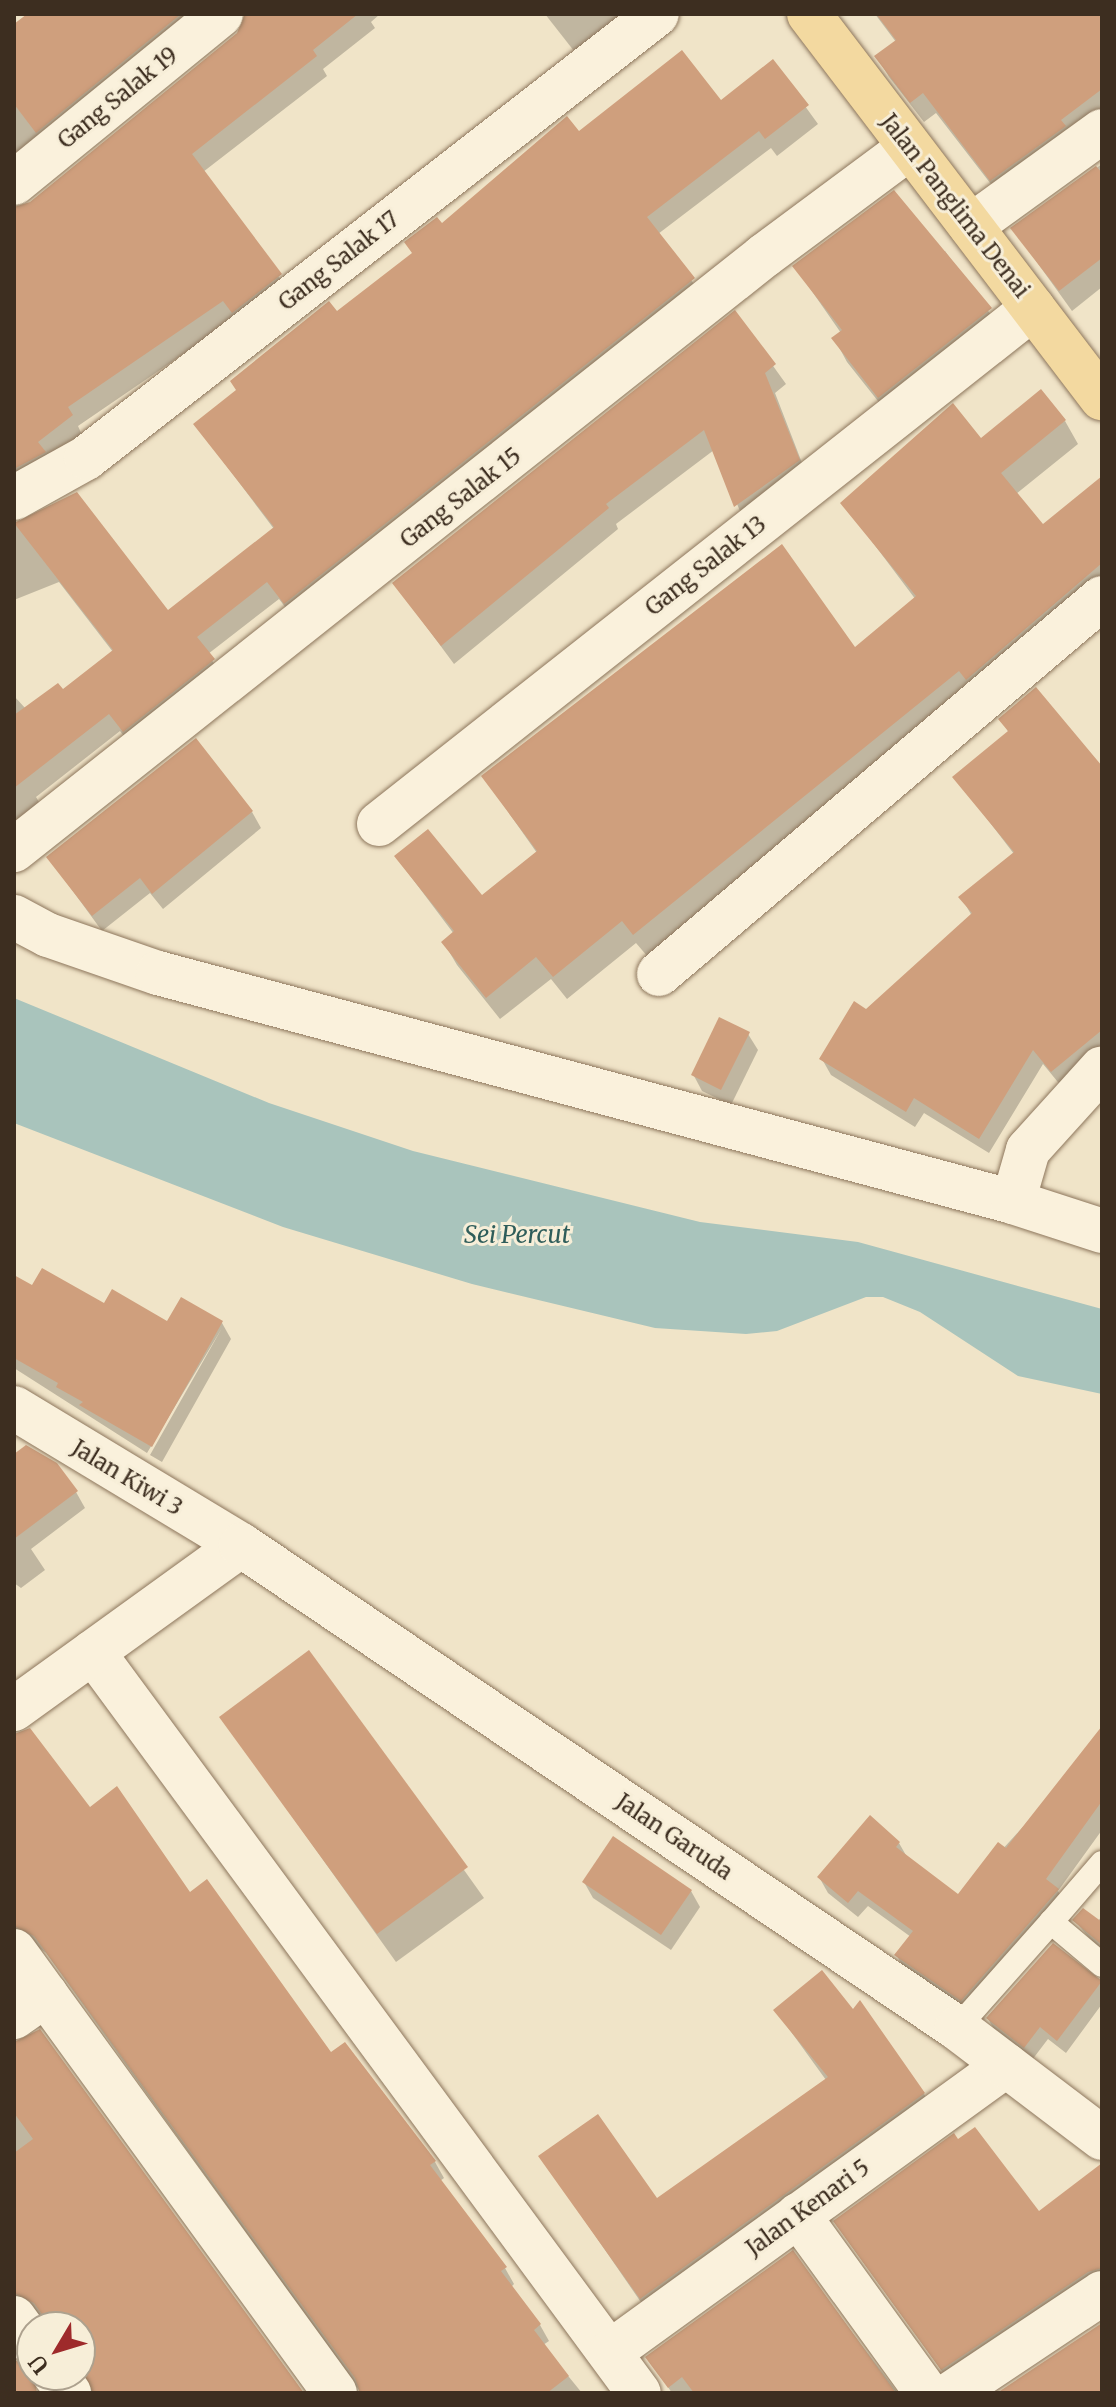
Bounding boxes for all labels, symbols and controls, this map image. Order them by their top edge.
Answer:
street label: Gang Salak 19 [53,42,183,154]
street label: Jalan Panglima Denai [875,109,1035,303]
street label: Gang Salak 17 [274,206,404,316]
street label: Gang Salak 15 [395,443,527,553]
street label: Gang Salak 13 [641,511,771,621]
water label: Sei Percut [464,1221,570,1249]
street label: Jalan Kiwi 3 [67,1435,187,1521]
street label: Jalan Garuda [611,1788,737,1886]
street label: Jalan Kenari 5 [741,2154,875,2262]
north arrow [16,2311,96,2391]
text: U [23,2349,55,2380]

